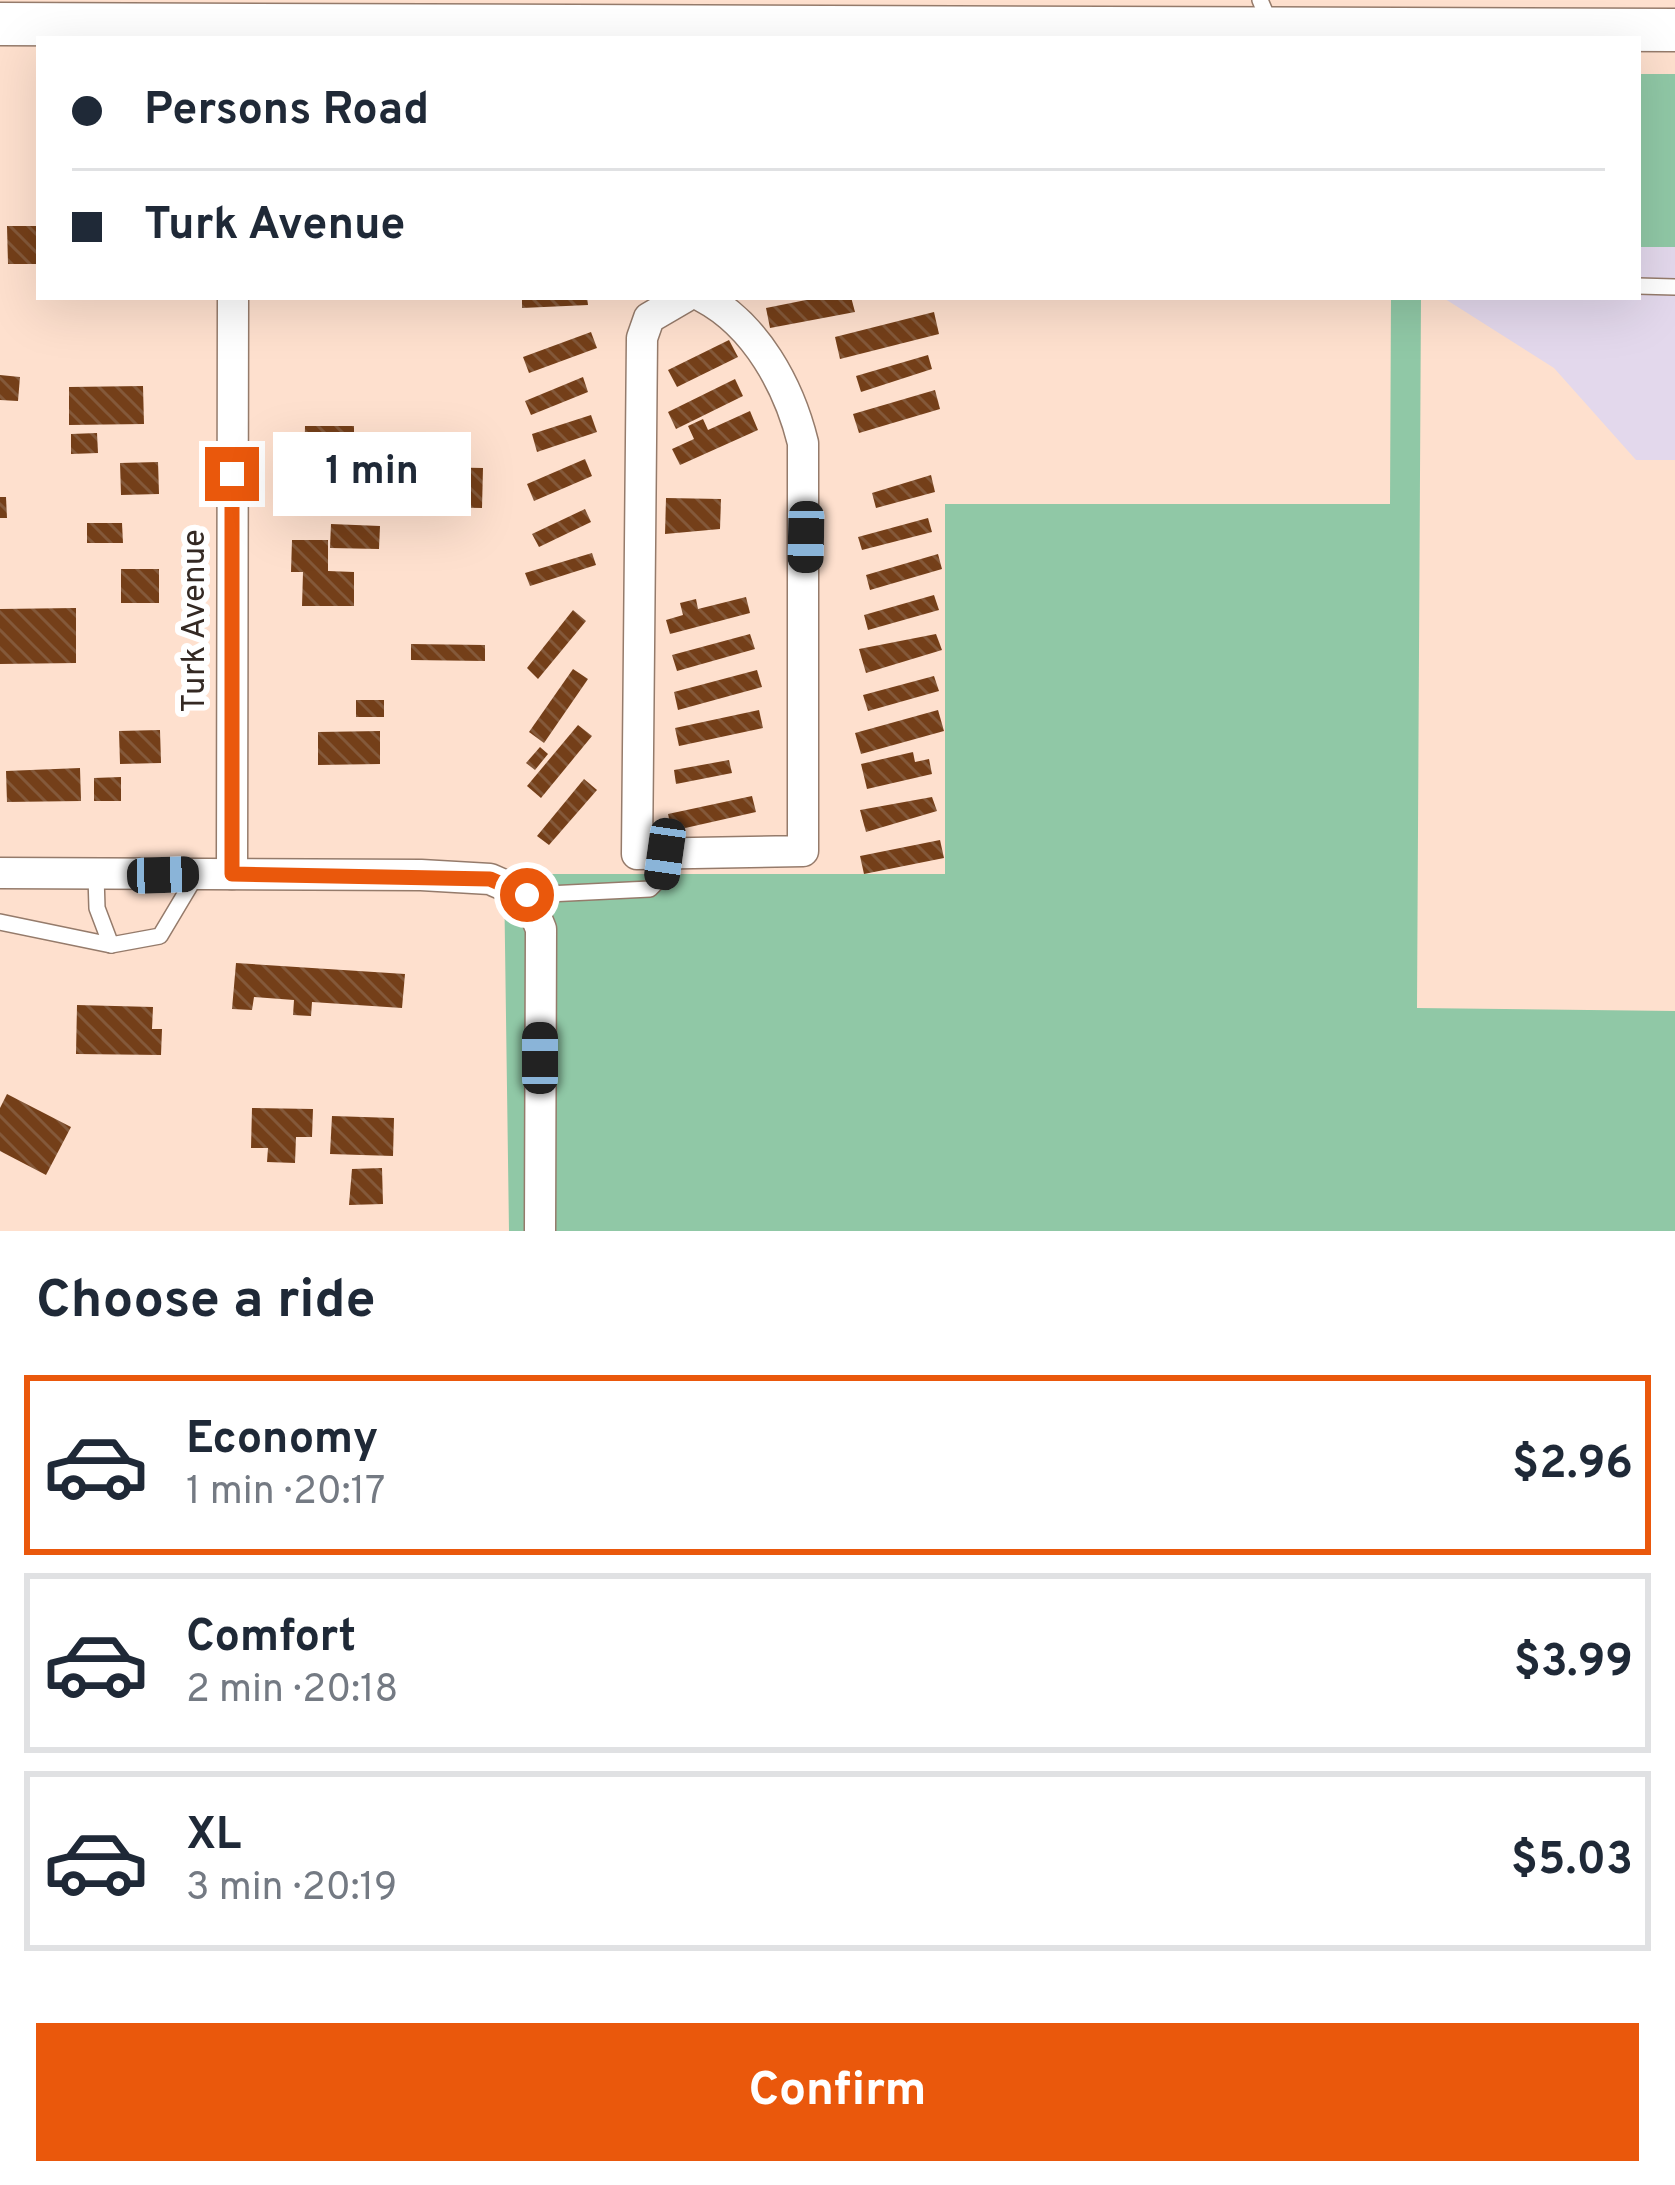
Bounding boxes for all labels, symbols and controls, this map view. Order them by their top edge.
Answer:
text: Persons Road [144,83,429,140]
text: Turk Avenue [144,198,405,255]
callout: 1 min [274,432,472,516]
route end [205,447,259,501]
text: 1 min [325,449,419,498]
car [787,501,825,573]
street label: Turk Avenue [175,529,217,713]
car [642,816,688,892]
car [126,856,200,894]
route start [500,868,554,922]
car [522,1022,558,1094]
text: Choose a ride [36,1268,376,1337]
icon: car [42,1411,150,1519]
text: Economy [186,1412,378,1469]
text: $2.96 [1512,1437,1633,1494]
text: 1 min · 20:17 [186,1469,385,1518]
icon: car [42,1609,150,1717]
text: Comfort [186,1610,356,1667]
text: $3.99 [1514,1635,1633,1692]
text: 2 min · 20:18 [186,1667,398,1716]
icon: car [42,1807,150,1915]
text: XL [186,1808,241,1865]
text: $5.03 [1511,1833,1633,1890]
text: 3 min · 20:19 [186,1865,397,1914]
button: Confirm [36,2023,1639,2161]

